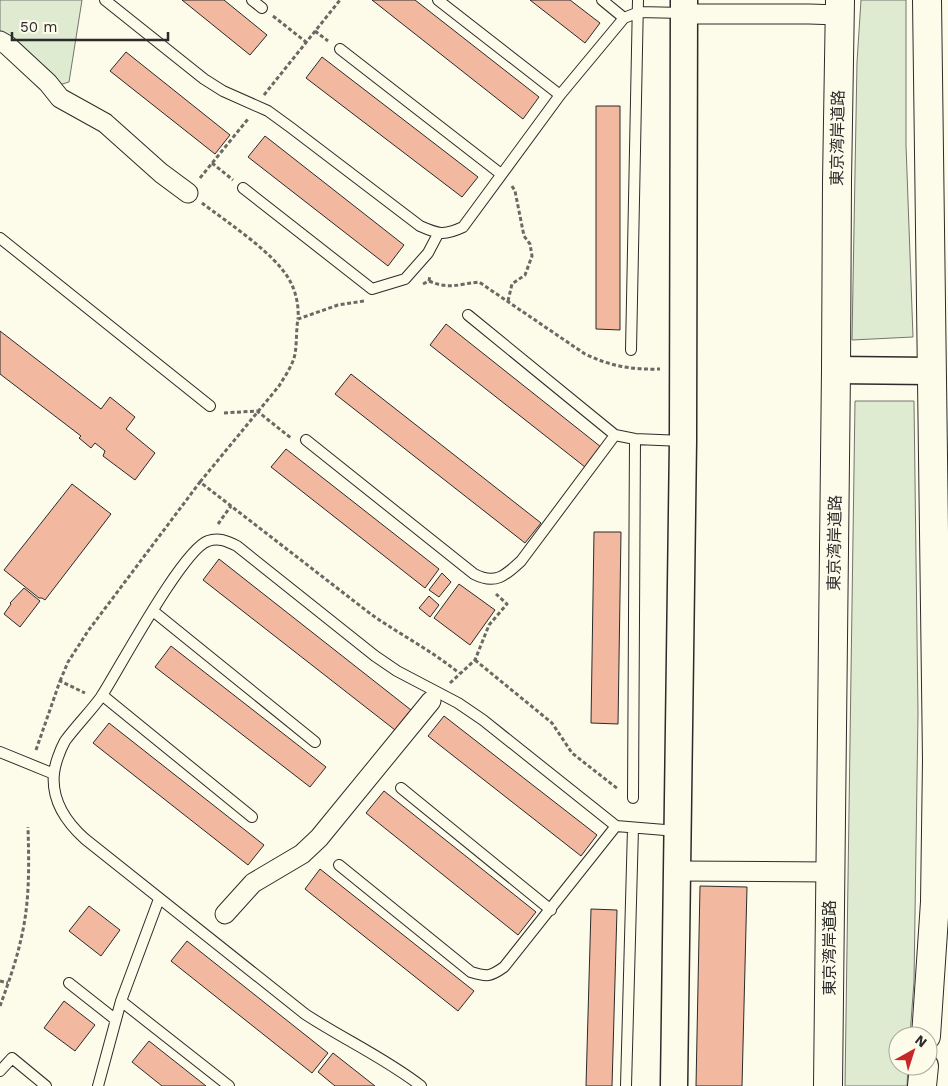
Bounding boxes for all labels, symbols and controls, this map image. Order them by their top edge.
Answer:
scale bar [12,10,169,42]
text: 50 m [20,18,57,36]
street label: 東京湾岸道路 [827,90,848,186]
street label: 東京湾岸道路 [824,495,845,591]
street label: 東京湾岸道路 [820,900,839,996]
north arrow [888,1026,938,1076]
text: N [912,1031,930,1050]

